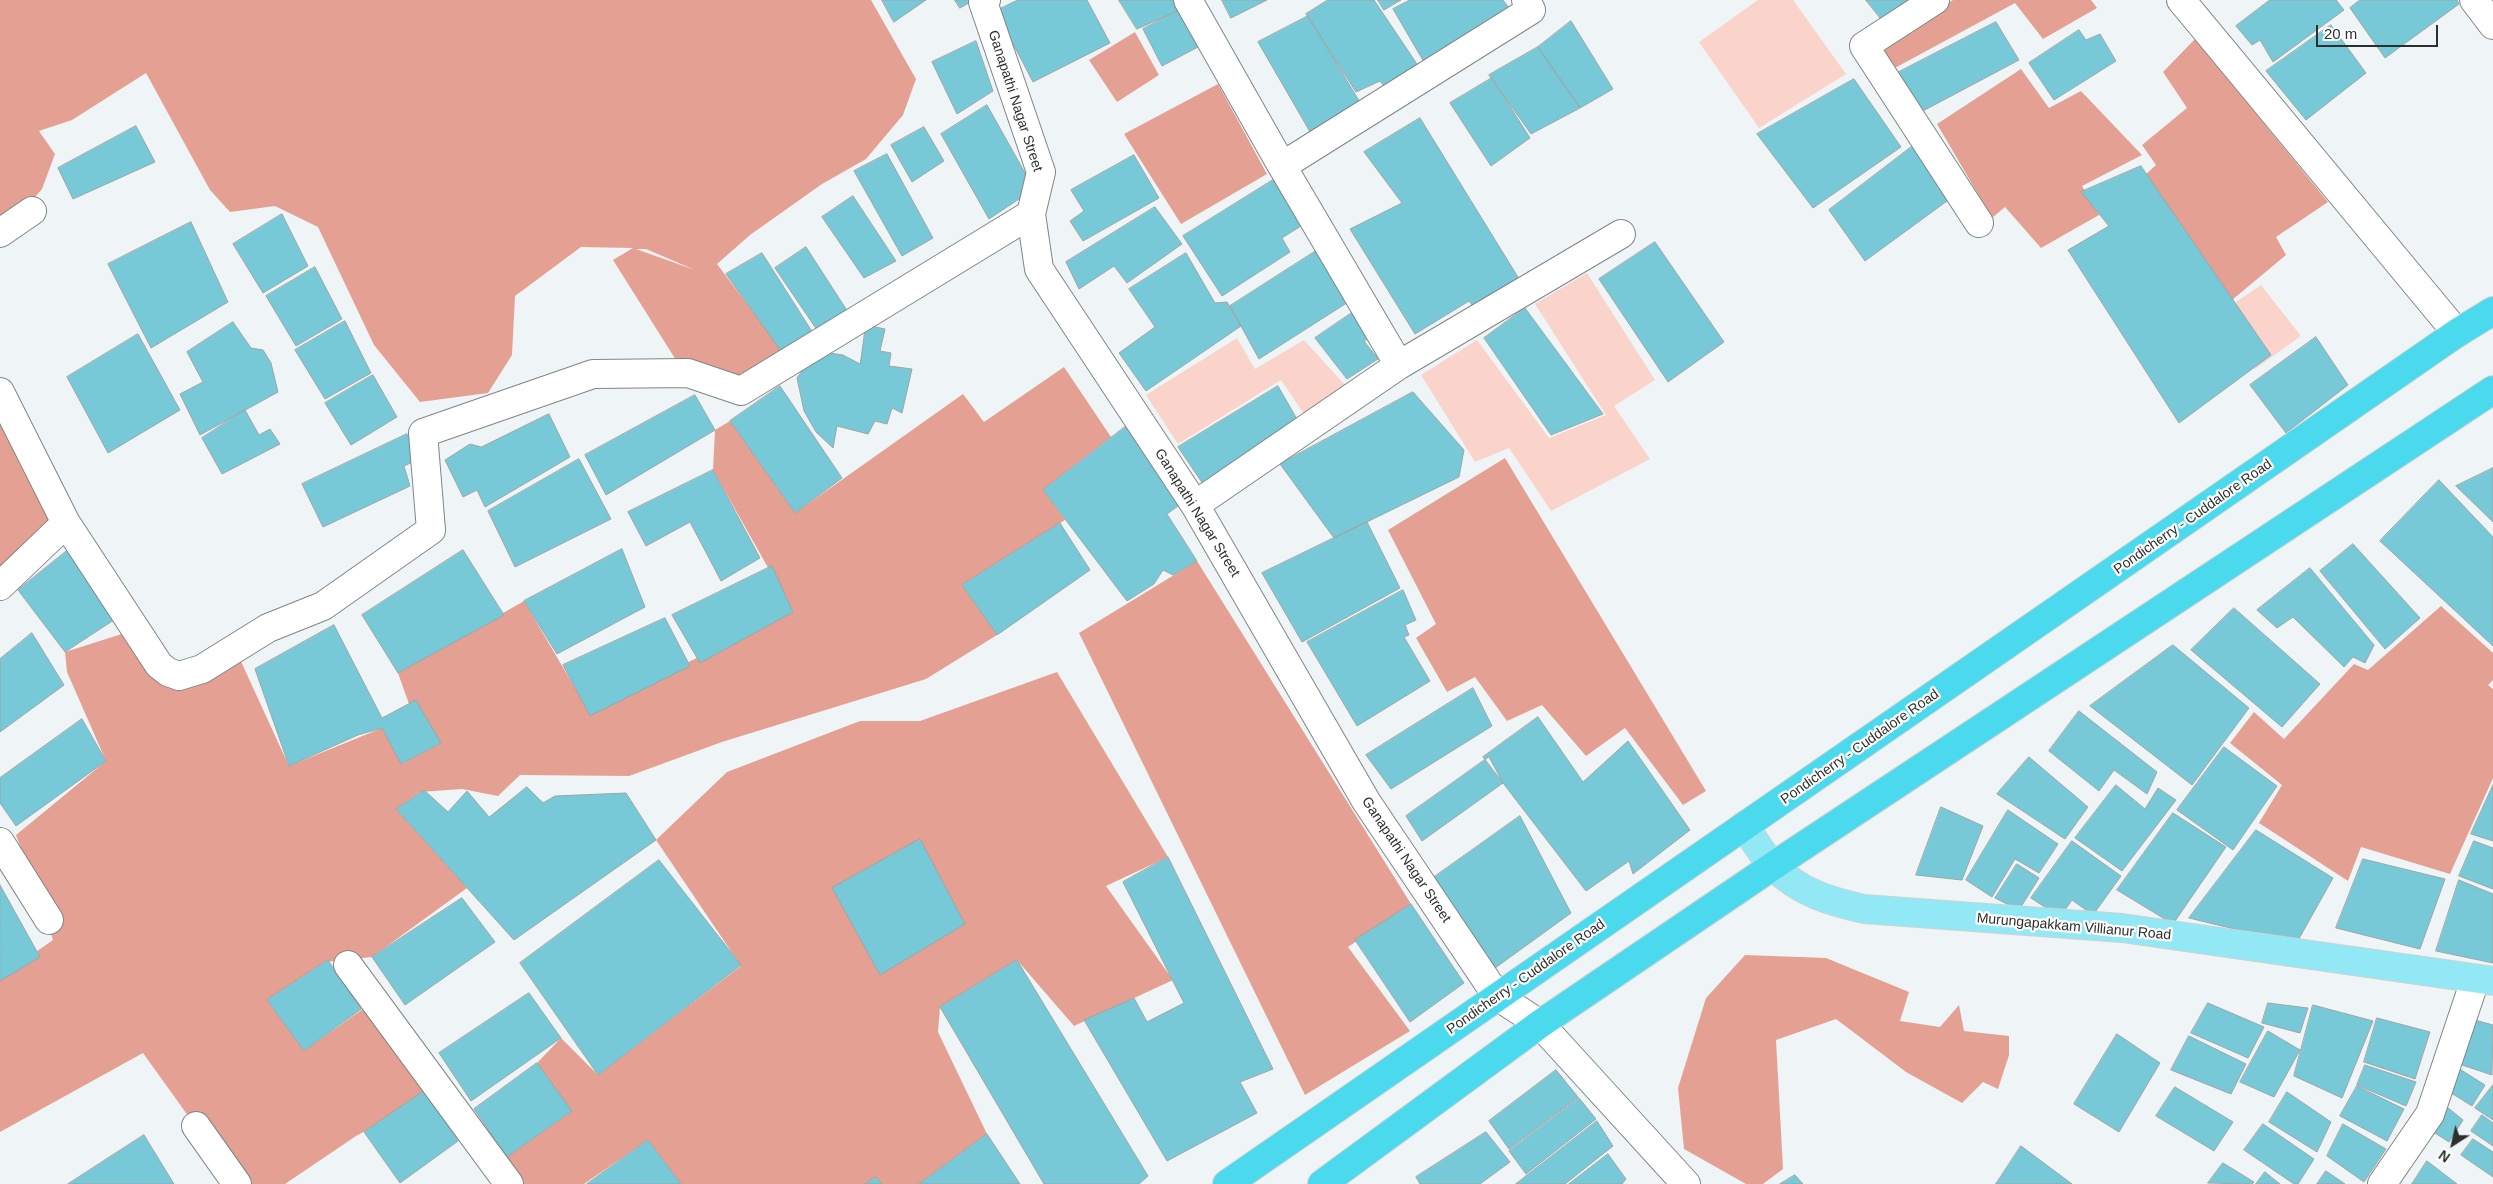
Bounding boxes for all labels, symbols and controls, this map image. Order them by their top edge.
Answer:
scale bar [2318,15,2440,47]
text: 20 m [2324,25,2357,42]
street label: Ganapathi Nagar Street [984,28,1046,174]
street label: Ganapathi Nagar Street [1151,446,1243,580]
street label: Pondicherry - Cuddalore Road [2111,456,2275,578]
street label: Pondicherry - Cuddalore Road [1778,686,1942,808]
street label: Ganapathi Nagar Street [1358,794,1454,926]
street label: Murungapakkam Villianur Road [1976,910,2172,944]
street label: Pondicherry - Cuddalore Road [1444,916,1608,1038]
north arrow [2428,1119,2478,1169]
text: N [2436,1147,2453,1166]

